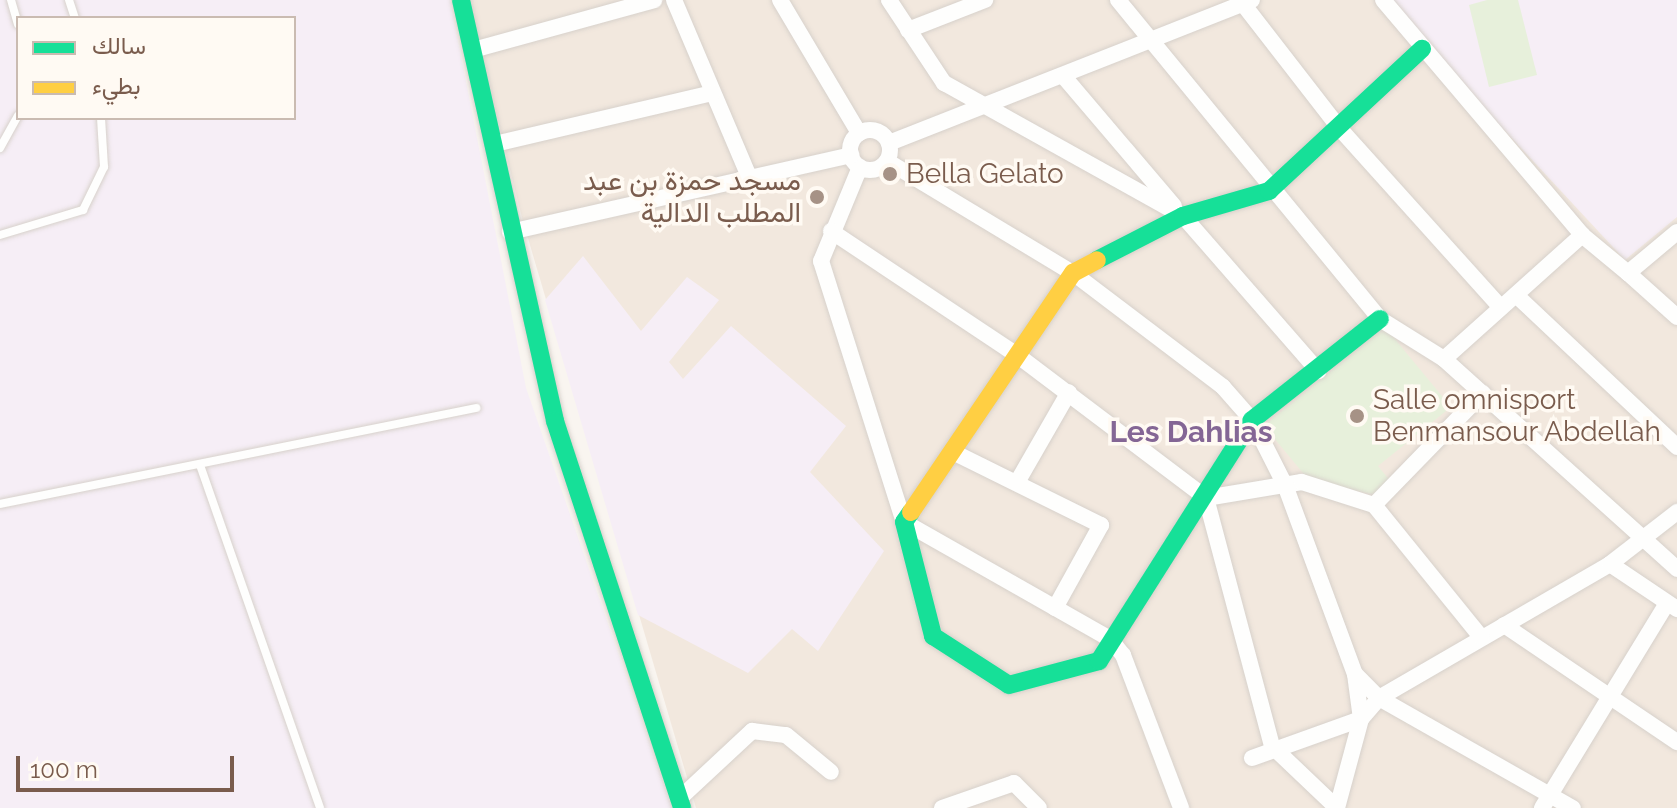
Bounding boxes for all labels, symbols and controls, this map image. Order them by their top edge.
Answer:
legend [16,16,296,120]
text: سالك [92,31,146,60]
text: بطيء [92,71,141,100]
place label: Bella Gelato [906,157,1064,191]
place label: مسجد حمزة بن عبد المطلب الدالية [583,164,801,230]
marker: Bella Gelato [881,165,899,183]
marker: مسجد حمزة بن عبد المطلب الدالية [808,188,826,206]
place label: Salle omnisport Benmansour Abdellah [1373,383,1662,449]
marker: Salle omnisport Benmansour Abdellah [1348,407,1366,425]
district label: Les Dahlias [1109,414,1273,450]
scale bar [20,740,238,790]
text: 100 m [30,755,98,784]

